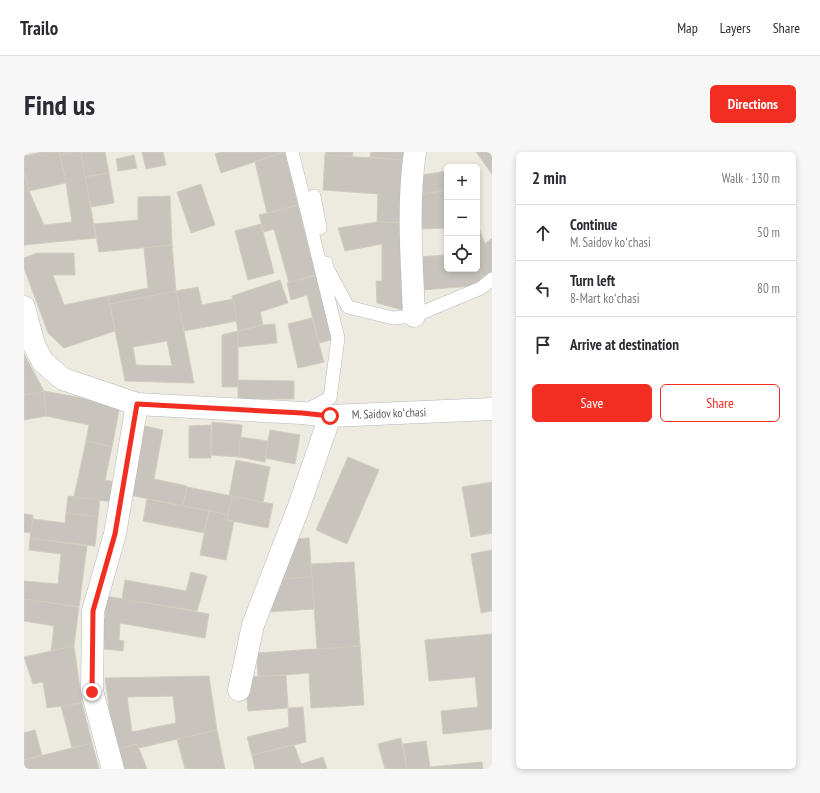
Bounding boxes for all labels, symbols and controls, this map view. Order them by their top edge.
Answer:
text: Trailo [20,16,58,40]
text: Map [677,19,698,37]
text: Layers [720,19,751,37]
text: Share [773,19,800,37]
button: Directions [710,85,796,123]
text: Find us [24,86,95,123]
map controls [444,164,480,272]
button: + [444,164,480,200]
text: 2 min [532,167,566,189]
text: Walk · 130 m [722,170,780,187]
button: − [444,200,480,236]
text: Continue [570,215,617,234]
icon: ahead [532,222,554,244]
text: 50 m [757,224,780,241]
text: M. Saidov koʻchasi [570,234,651,251]
button: locate [444,236,480,272]
text: Turn left [570,271,615,290]
icon: left [532,278,554,300]
text: 80 m [757,280,780,297]
text: 8-Mart koʻchasi [570,290,640,307]
icon: arrive [532,334,554,356]
text: Arrive at destination [570,335,679,354]
button: Save [532,384,652,422]
button: Share [660,384,780,422]
street label: M. Saidov koʻchasi [351,404,427,422]
route start [321,407,339,425]
route end [83,683,101,701]

